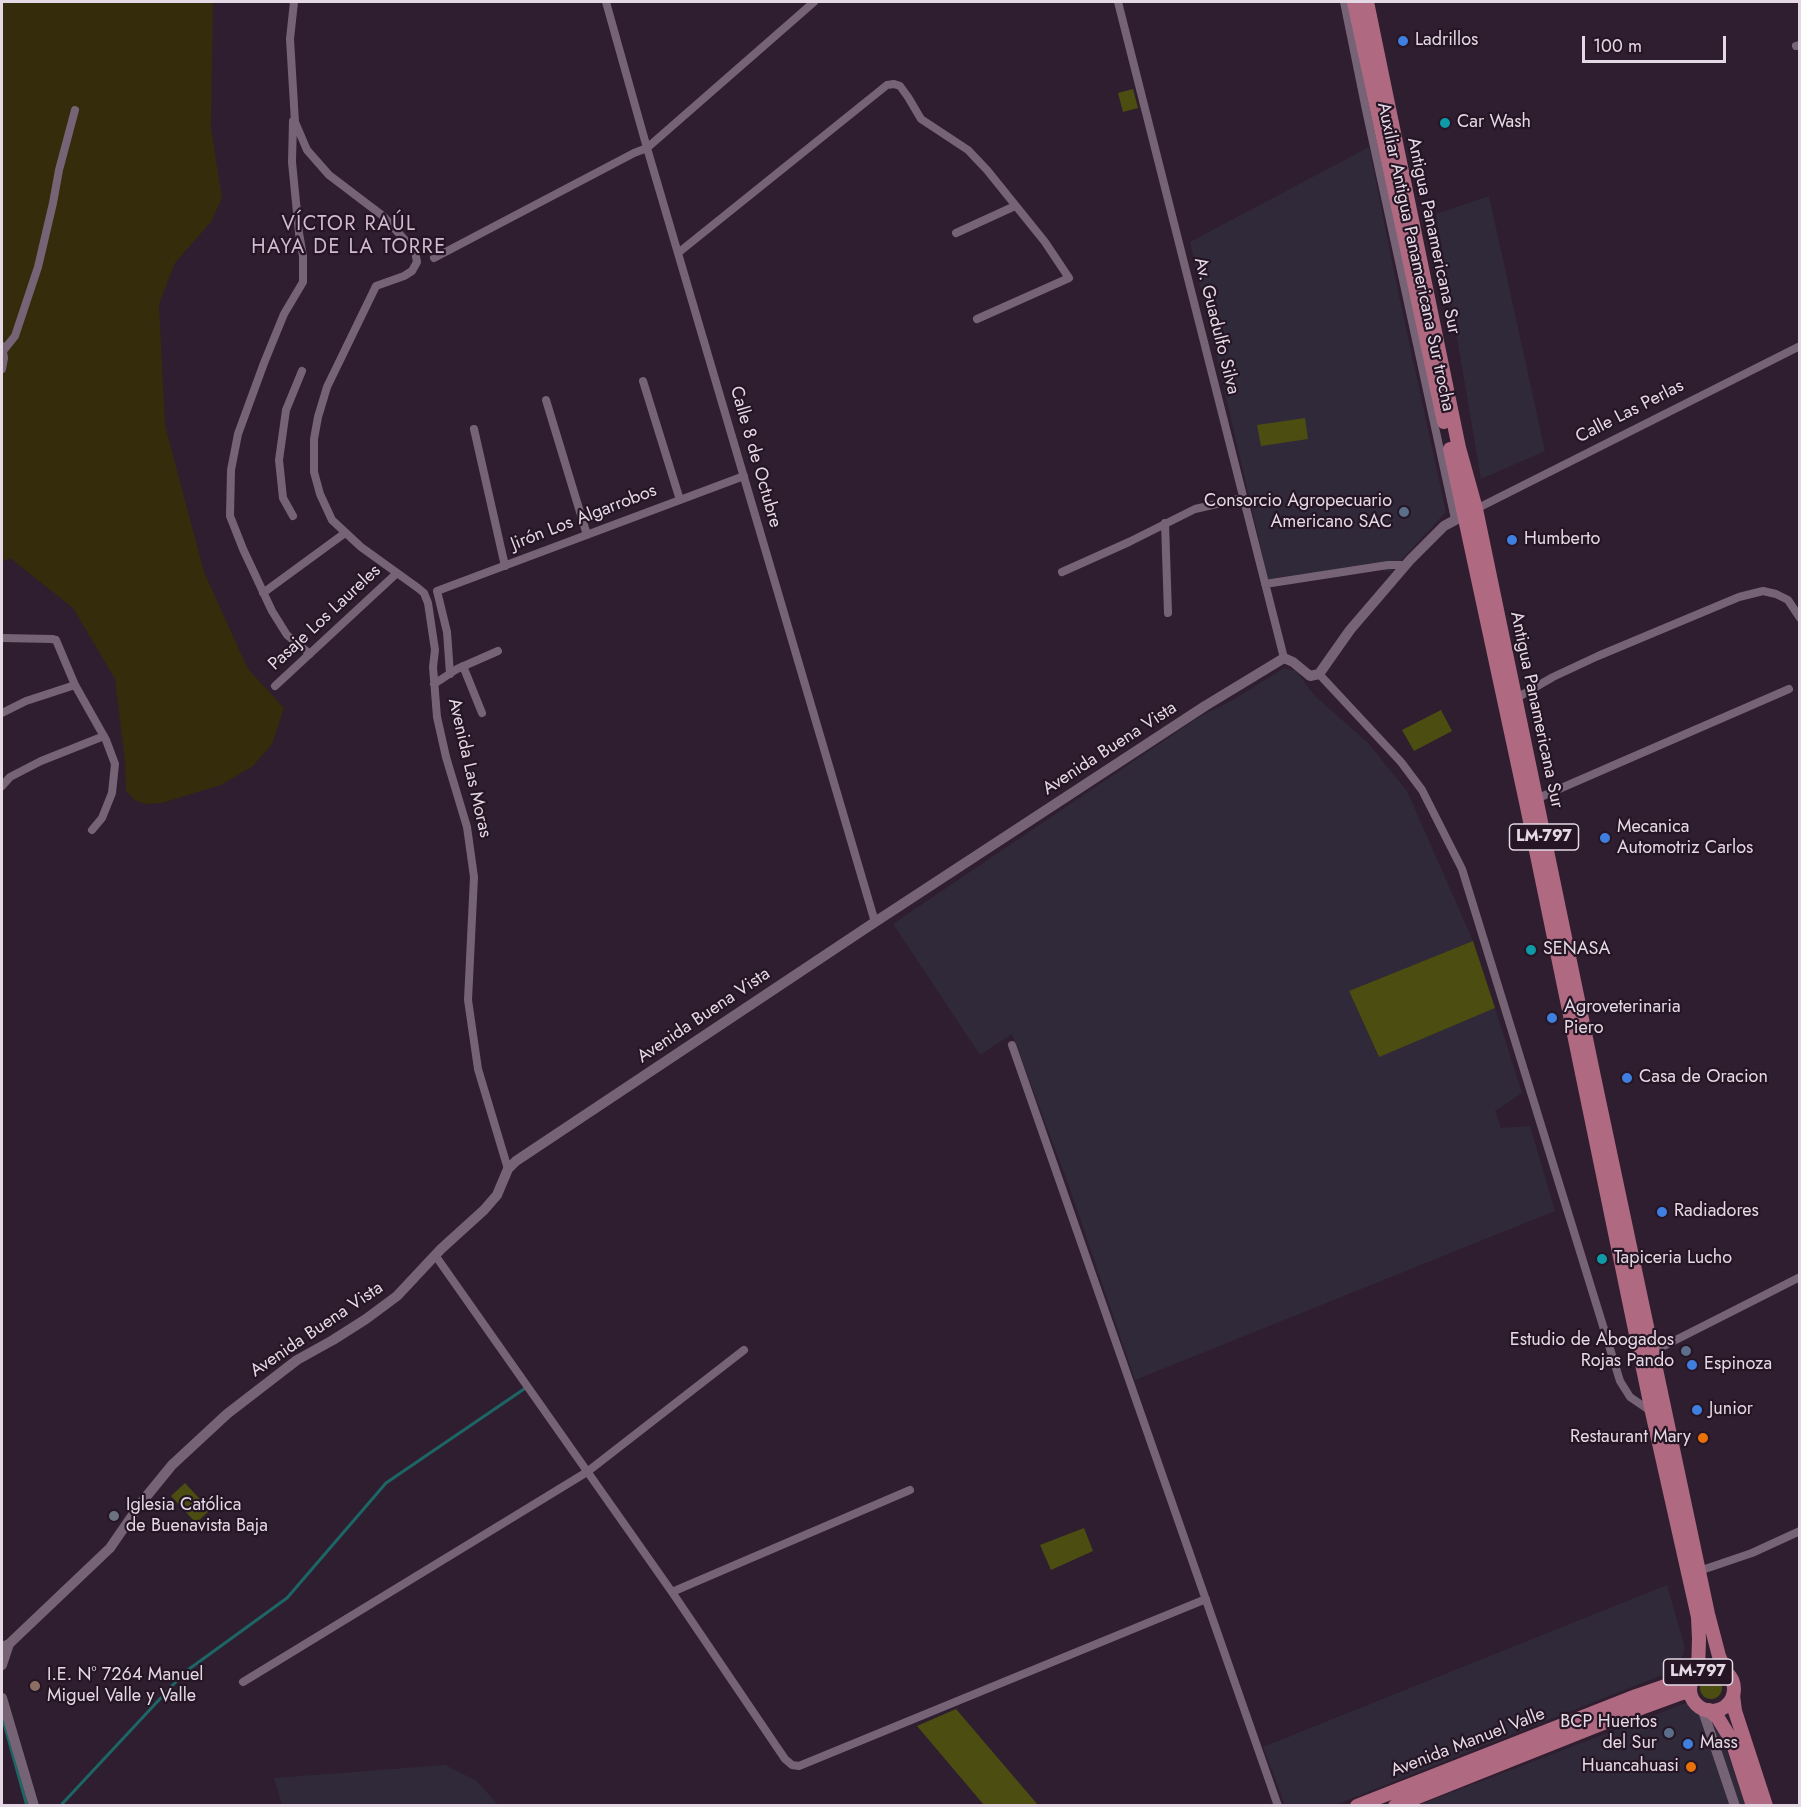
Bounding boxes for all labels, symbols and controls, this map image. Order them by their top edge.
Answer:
scale bar [1585,24,1729,62]
place label: Ladrillos [1415,30,1478,52]
text: 100 m [1593,33,1642,59]
marker: Ladrillos [1396,34,1410,48]
street label: Auxiliar Antigua Panamericana Sur trocha [1372,101,1458,413]
place label: Car Wash [1457,112,1531,134]
marker: Car Wash [1438,116,1452,130]
street label: Antigua Panamericana Sur [1402,136,1464,336]
district label: VÍCTOR RAÚL HAYA DE LA TORRE [251,213,447,260]
street label: Av. Guadulfo Silva [1189,255,1243,397]
street label: Calle Las Perlas [1572,376,1688,448]
street label: Calle 8 de Octubre [724,384,786,530]
street label: Jirón Los Algarrobos [508,480,660,556]
place label: Consorcio Agropecuario Americano SAC [1204,491,1392,534]
marker: Consorcio Agropecuario Americano SAC [1397,505,1411,519]
place label: Humberto [1524,529,1600,551]
marker: Humberto [1505,533,1519,547]
street label: Pasaje Los Laureles [264,560,386,676]
street label: Antigua Panamericana Sur [1505,610,1567,810]
street label: Avenida Las Moras [442,696,496,840]
street label: Avenida Buena Vista [1039,698,1181,800]
place label: Mecanica Automotriz Carlos [1617,817,1753,860]
road number: LM-797 [1510,824,1578,850]
marker: Mecanica Automotriz Carlos [1598,831,1612,845]
place label: SENASA [1543,939,1610,961]
marker: SENASA [1524,943,1538,957]
street label: Avenida Buena Vista [634,964,774,1068]
place label: Agroveterinaria Piero [1564,997,1681,1040]
marker: Agroveterinaria Piero [1545,1011,1559,1025]
place label: Casa de Oracion [1639,1067,1768,1089]
marker: Casa de Oracion [1620,1071,1634,1085]
place label: Radiadores [1674,1201,1759,1223]
marker: Radiadores [1655,1205,1669,1219]
place label: Tapiceria Lucho [1614,1248,1732,1270]
marker: Tapiceria Lucho [1595,1252,1609,1266]
street label: Avenida Buena Vista [247,1278,387,1382]
place label: Estudio de Abogados Rojas Pando [1510,1330,1674,1372]
marker: Estudio de Abogados Rojas Pando [1679,1344,1693,1358]
place label: Espinoza [1704,1354,1772,1376]
marker: Espinoza [1685,1358,1699,1372]
place label: Junior [1709,1399,1753,1421]
marker: Junior [1690,1403,1704,1417]
place label: Restaurant Mary [1570,1427,1691,1449]
marker: Restaurant Mary [1696,1431,1710,1445]
place label: Iglesia Católica de Buenavista Baja [126,1495,268,1538]
marker: Iglesia Católica de Buenavista Baja [107,1509,121,1523]
road number: LM-797 [1664,1659,1732,1685]
place label: I.E. N° 7264 Manuel Miguel Valle y Valle [47,1665,203,1708]
marker: I.E. N° 7264 Manuel Miguel Valle y Valle [28,1679,42,1693]
street label: Avenida Manuel Valle [1388,1704,1548,1782]
place label: BCP Huertos del Sur [1560,1712,1657,1754]
marker: BCP Huertos del Sur [1662,1726,1676,1740]
place label: Mass [1700,1733,1738,1755]
marker: Mass [1681,1737,1695,1751]
place label: Huancahuasi [1582,1756,1679,1778]
marker: Huancahuasi [1684,1760,1698,1774]

